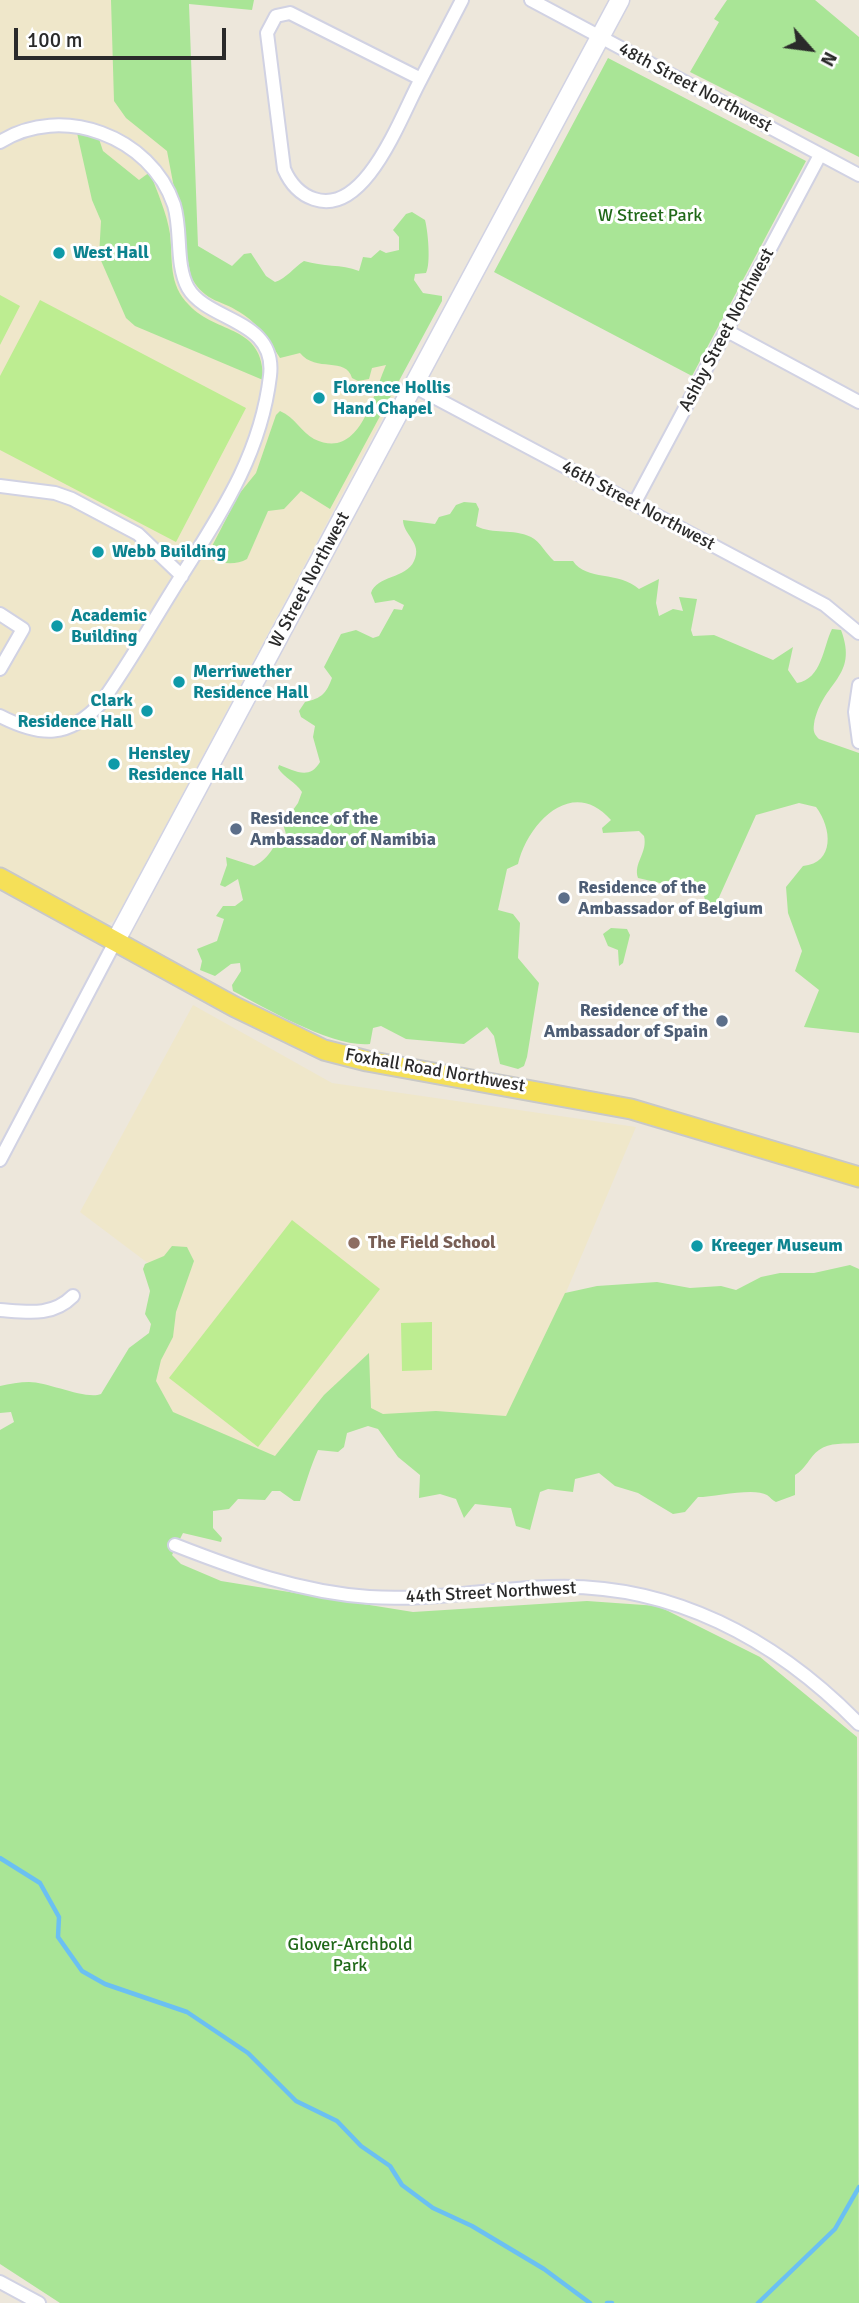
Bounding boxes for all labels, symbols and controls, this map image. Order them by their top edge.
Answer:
scale bar [18,14,229,58]
north arrow [775,14,845,84]
text: 100 m [27,27,82,53]
street label: 48th Street Northwest [615,38,775,138]
text: N [815,47,842,70]
park label: W Street Park [598,205,702,227]
place label: West Hall [73,242,149,264]
marker: West Hall [51,245,67,261]
street label: Ashby Street Northwest [675,245,779,415]
place label: Florence Hollis Hand Chapel [333,377,450,420]
marker: Florence Hollis Hand Chapel [311,390,327,406]
street label: 46th Street Northwest [558,456,718,556]
street label: W Street Northwest [265,508,355,652]
place label: Webb Building [112,541,226,563]
marker: Webb Building [90,544,106,560]
place label: Academic Building [71,605,147,648]
marker: Academic Building [49,618,65,634]
place label: Merriwether Residence Hall [193,661,309,704]
marker: Merriwether Residence Hall [171,674,187,690]
place label: Clark Residence Hall [17,690,133,732]
marker: Clark Residence Hall [139,703,155,719]
place label: Hensley Residence Hall [128,743,244,786]
marker: Hensley Residence Hall [106,756,122,772]
place label: Residence of the Ambassador of Namibia [250,808,436,850]
marker: Residence of the Ambassador of Namibia [228,821,244,837]
place label: Residence of the Ambassador of Belgium [578,877,763,920]
marker: Residence of the Ambassador of Belgium [556,890,572,906]
place label: Residence of the Ambassador of Spain [544,1000,708,1042]
marker: Residence of the Ambassador of Spain [714,1013,730,1029]
street label: Foxhall Road Northwest [343,1045,527,1097]
place label: The Field School [368,1232,496,1254]
marker: The Field School [346,1235,362,1251]
place label: Kreeger Museum [711,1235,843,1257]
marker: Kreeger Museum [689,1238,705,1254]
street label: 44th Street Northwest [405,1578,577,1608]
park label: Glover-Archbold Park [288,1934,412,1976]

